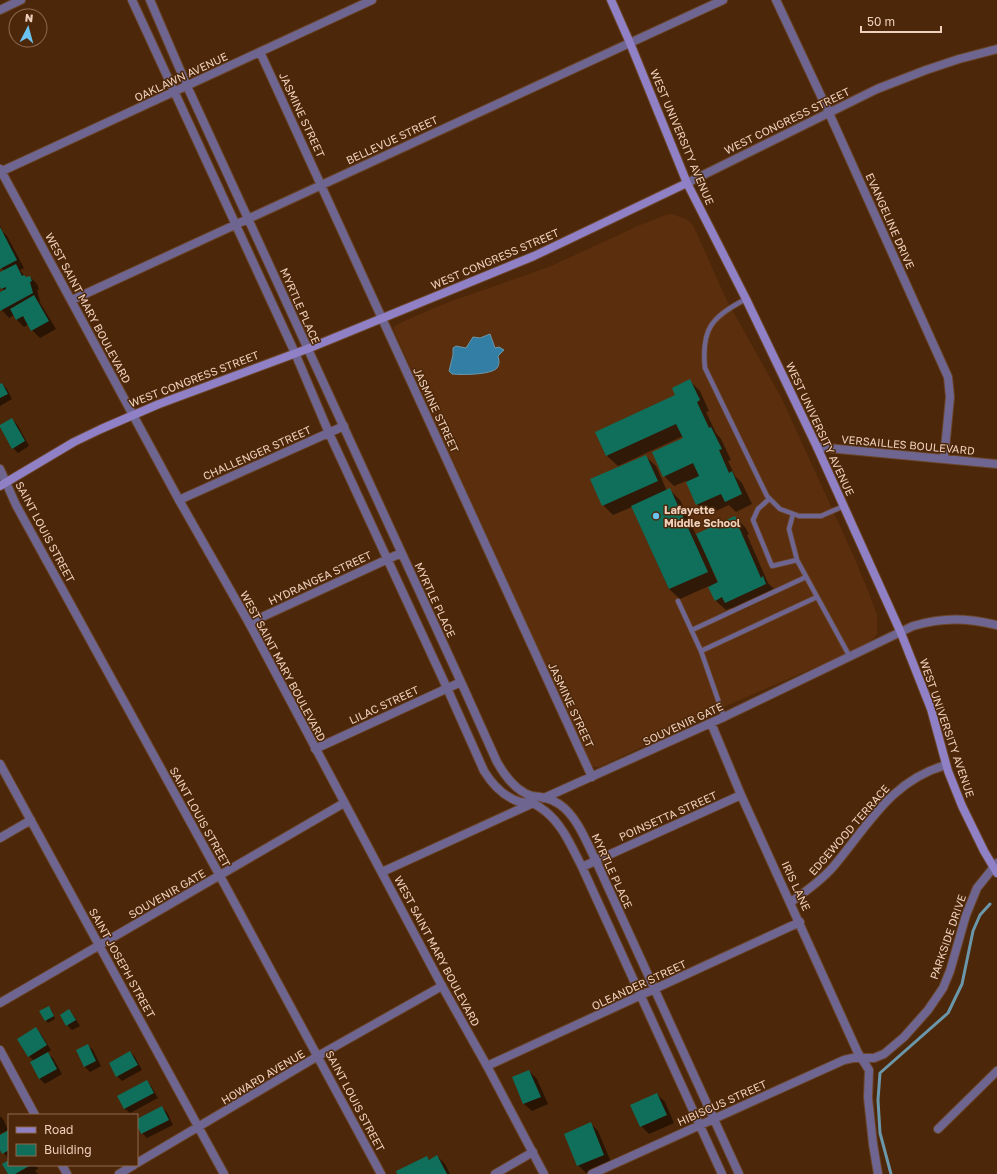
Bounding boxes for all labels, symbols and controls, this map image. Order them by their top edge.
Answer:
north arrow [8,8,48,48]
scale bar [861,8,941,34]
text: N [24,11,34,24]
text: 50 m [867,14,895,29]
street label: OAKLAWN AVENUE [132,49,230,104]
street label: WEST UNIVERSITY AVENUE [648,67,717,207]
street label: JASMINE STREET [277,70,328,160]
street label: WEST CONGRESS STREET [722,84,852,157]
street label: BELLEVUE STREET [344,112,440,167]
street label: EVANGELINE DRIVE [863,171,918,271]
street label: WEST CONGRESS STREET [429,226,561,292]
street label: WEST SAINT MARY BOULEVARD [43,230,134,386]
street label: MYRTLE PLACE [278,266,323,346]
street label: WEST CONGRESS STREET [127,348,261,409]
street label: WEST UNIVERSITY AVENUE [784,360,857,498]
street label: JASMINE STREET [411,365,462,455]
street label: CHALLENGER STREET [201,423,313,482]
street label: VERSAILLES BOULEVARD [841,432,976,457]
street label: SAINT LOUIS STREET [13,479,78,585]
place label: Lafayette Middle School [664,503,741,529]
marker: Lafayette Middle School [651,511,661,521]
street label: HYDRANGEA STREET [266,548,374,607]
street label: MYRTLE PLACE [412,560,459,640]
street label: WEST SAINT MARY BOULEVARD [238,588,329,744]
street label: WEST UNIVERSITY AVENUE [918,657,978,799]
street label: JASMINE STREET [546,660,597,750]
street label: LILAC STREET [347,683,421,726]
street label: SOUVENIR GATE [641,699,725,748]
street label: SAINT LOUIS STREET [167,764,233,869]
street label: EDGEWOOD TERRACE [806,781,892,878]
street label: POINSETTA STREET [617,788,719,843]
street label: MYRTLE PLACE [589,831,636,911]
street label: IRIS LANE [779,859,814,913]
street label: SOUVENIR GATE [126,866,208,921]
street label: WEST SAINT MARY BOULEVARD [392,873,483,1029]
street label: PARKSIDE DRIVE [927,892,968,981]
street label: SAINT JOSEPH STREET [87,906,158,1020]
street label: OLEANDER STREET [589,957,688,1012]
street label: HOWARD AVENUE [219,1046,307,1107]
street label: SAINT LOUIS STREET [323,1048,388,1154]
street label: HIBISCUS STREET [675,1077,769,1128]
legend [8,1114,138,1166]
text: Road [44,1122,73,1137]
text: Building [44,1142,92,1157]

